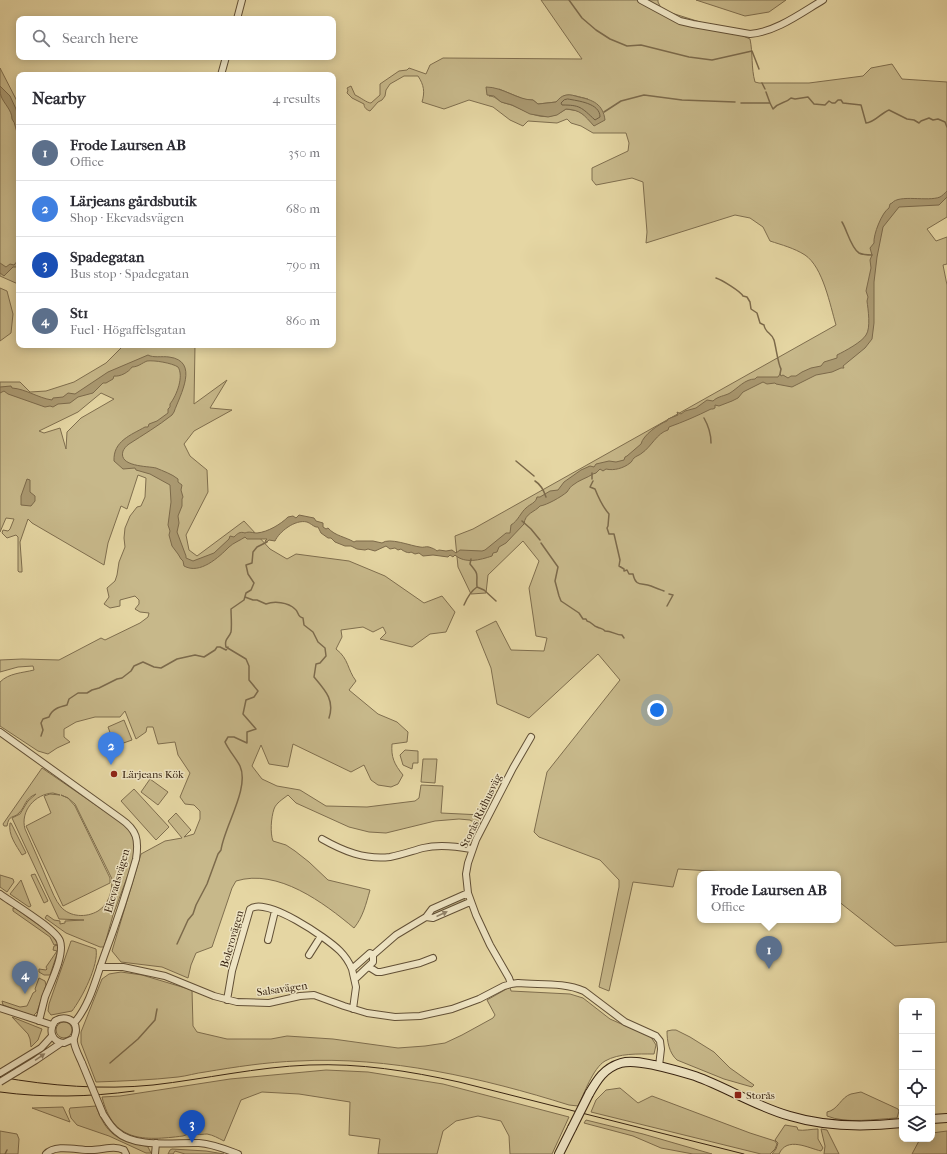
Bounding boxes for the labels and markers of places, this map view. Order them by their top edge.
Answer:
pin: 2 [98,732,124,765]
place label: Lärjeans Kök [122,768,184,781]
marker: Lärjeans Kök [109,769,119,779]
pin: 1 [756,936,782,969]
pin: 4 [12,961,38,994]
place label: Storås [746,1089,775,1102]
marker: Storås [733,1090,743,1100]
pin: 3 [179,1110,205,1143]

